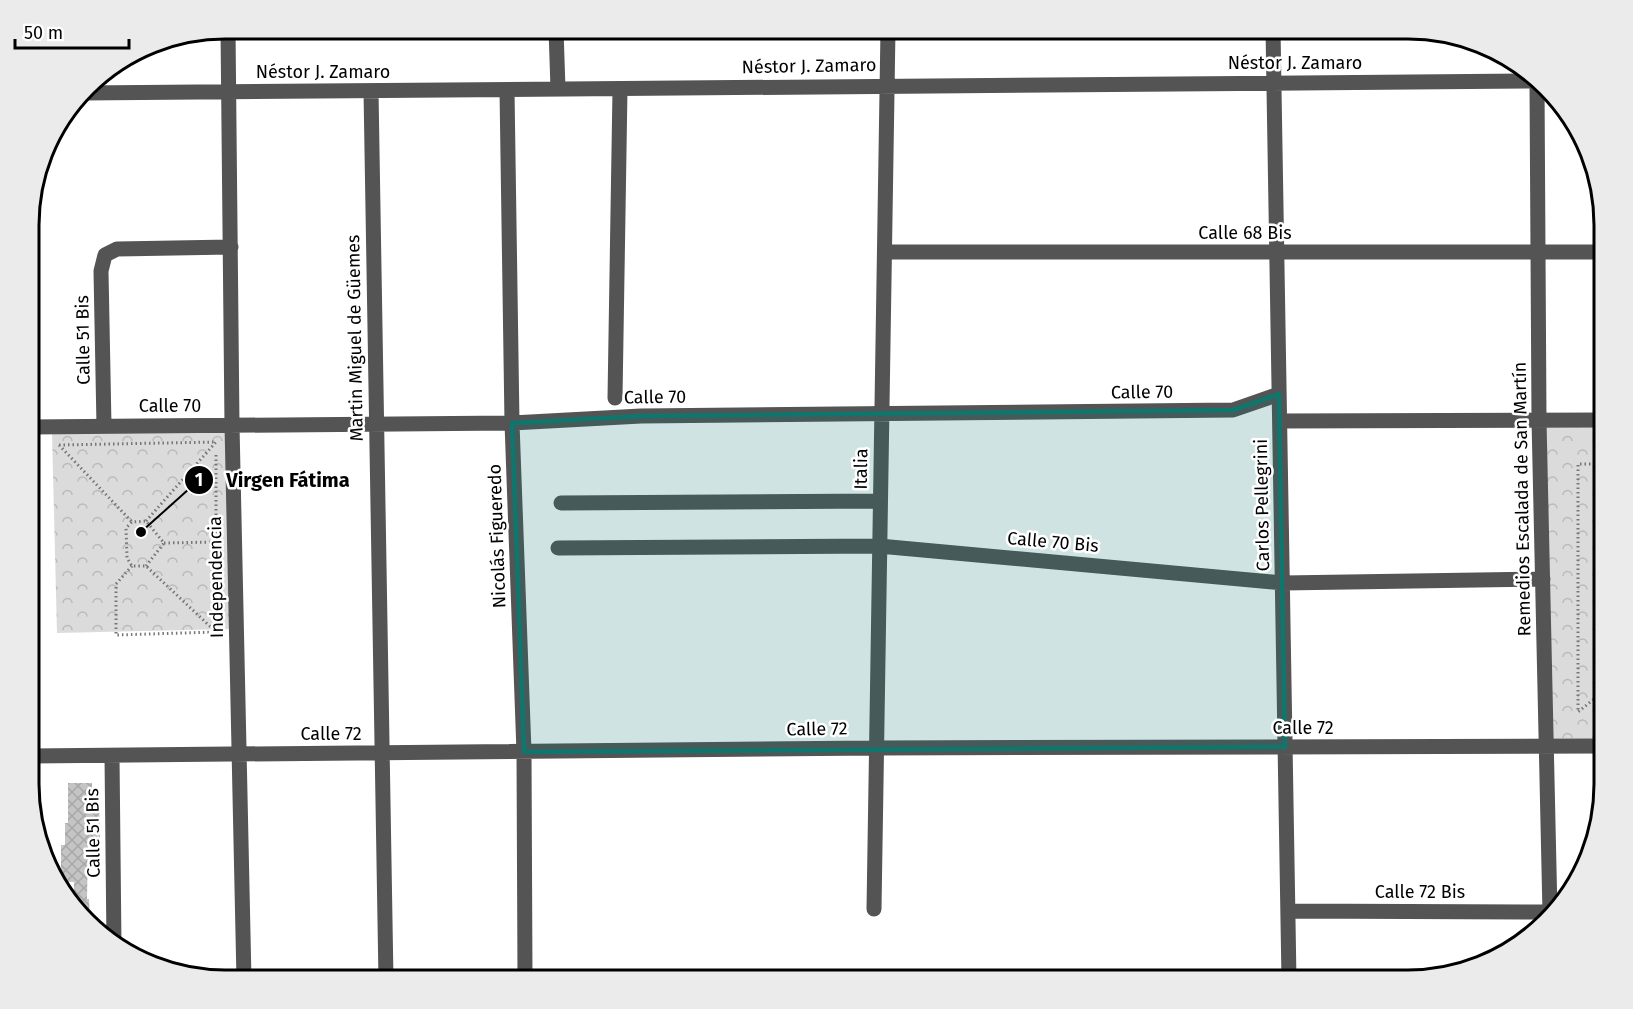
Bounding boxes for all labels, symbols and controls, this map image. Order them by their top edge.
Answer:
scale bar [15,12,129,50]
text: 50 m [24,22,63,44]
street label: Néstor J. Zamaro [1228,52,1362,74]
street label: Néstor J. Zamaro [742,54,876,78]
street label: Néstor J. Zamaro [256,61,390,83]
street label: Calle 68 Bis [1198,222,1292,244]
street label: Martin Miguel de Güemes [342,234,368,442]
street label: Calle 51 Bis [71,295,95,385]
street label: Remedios Escalada de San Martín [1509,362,1535,636]
street label: Calle 70 [1111,380,1173,404]
street label: Calle 70 [624,385,686,409]
street label: Calle 70 [139,395,201,417]
street label: Carlos Pellegrini [1250,439,1274,571]
street label: Italia [850,448,872,490]
callout: Virgen Fátima [184,461,361,499]
street label: Nicolás Figueredo [483,463,511,609]
text: Virgen Fátima [225,468,350,492]
text: 1 [195,469,203,491]
street label: Independencia [204,516,228,638]
street label: Calle 70 Bis [1006,527,1100,557]
street label: Calle 72 [786,717,848,741]
street label: Calle 72 [1272,717,1334,739]
street label: Calle 72 [300,723,362,745]
street label: Calle 51 Bis [81,788,105,878]
street label: Calle 72 Bis [1375,881,1465,903]

